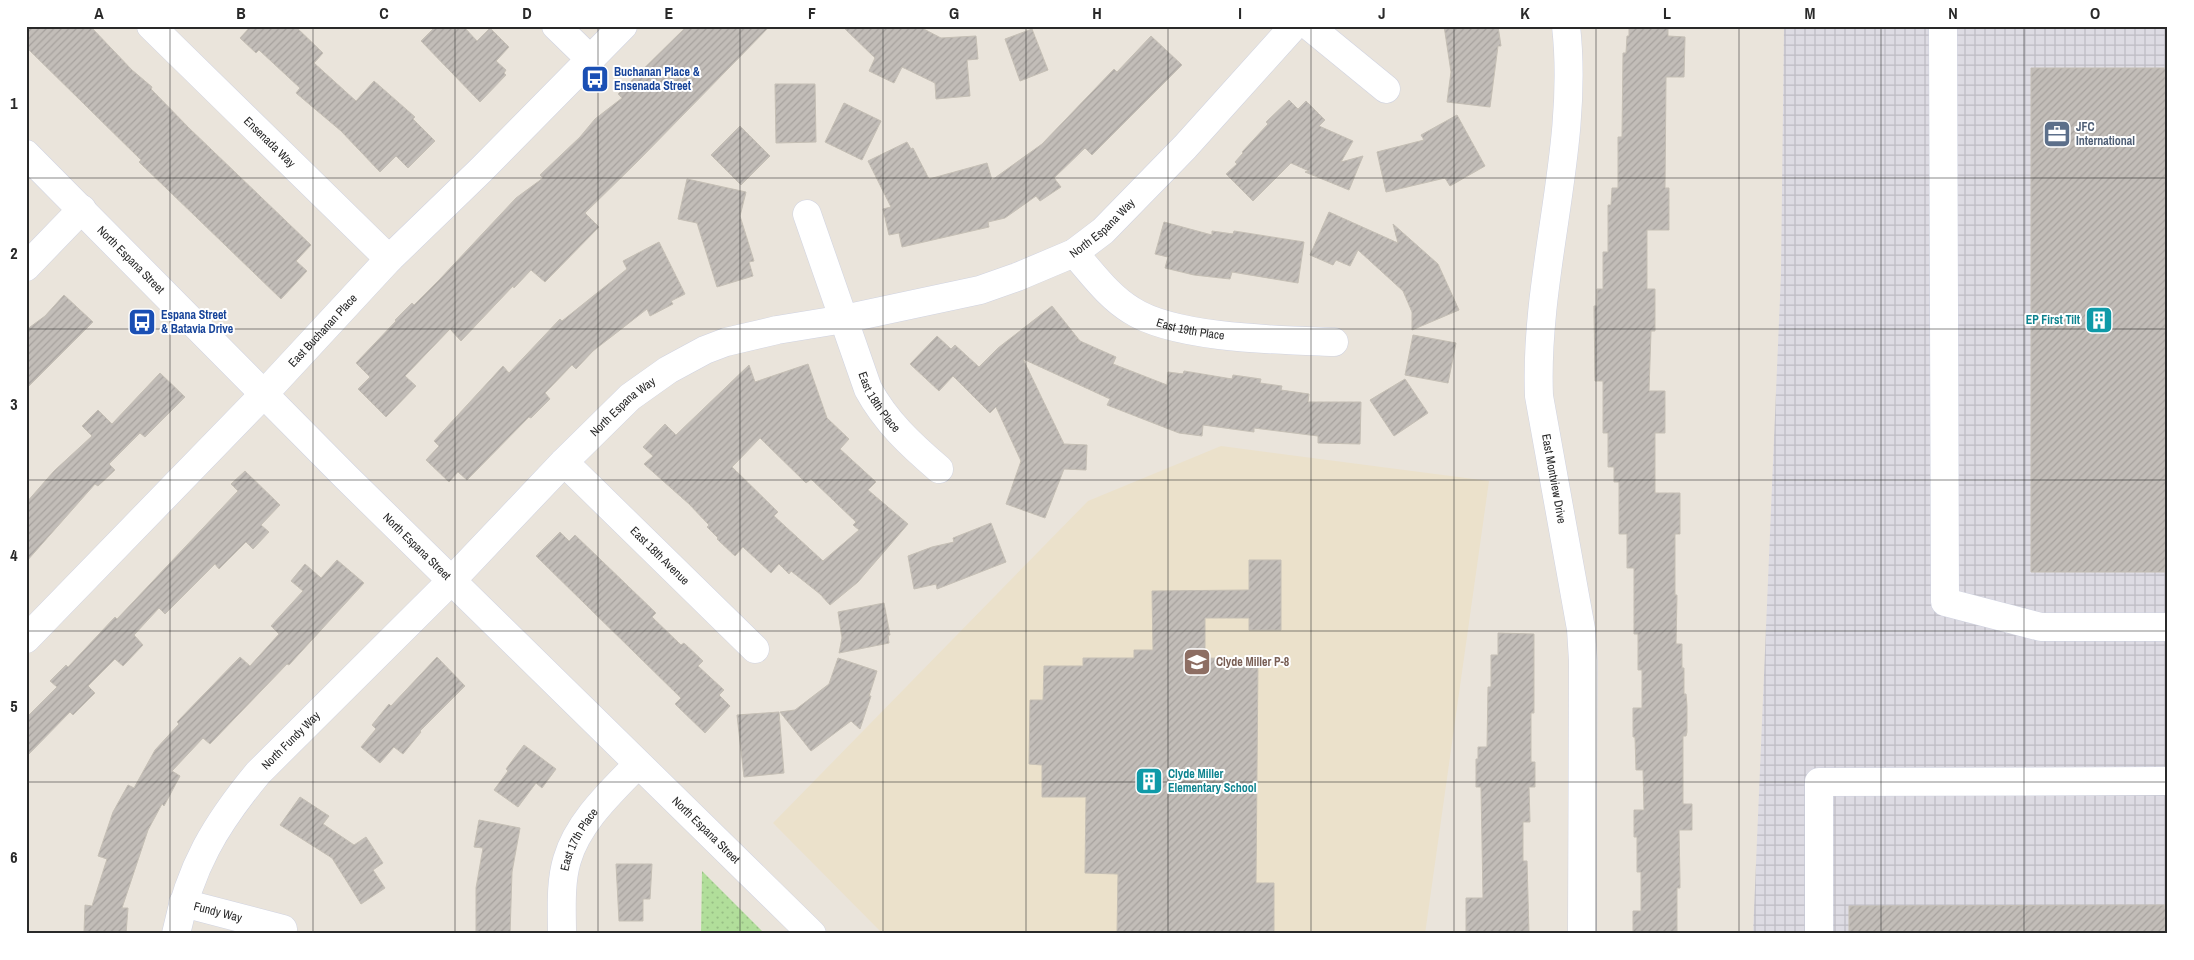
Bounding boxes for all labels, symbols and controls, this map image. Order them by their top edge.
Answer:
text: A [94,2,104,24]
text: B [236,2,246,24]
text: C [379,2,389,24]
text: D [522,2,532,24]
text: E [665,2,674,24]
text: F [808,2,816,24]
text: G [949,2,959,24]
text: H [1092,2,1102,24]
text: I [1238,2,1242,24]
text: J [1378,2,1386,24]
text: K [1520,2,1530,24]
text: L [1663,2,1671,24]
text: M [1805,2,1816,24]
text: N [1948,2,1958,24]
text: O [2090,2,2100,24]
bus stop icon: Buchanan Place & Ensenada Street [580,64,610,94]
place label: Buchanan Place & Ensenada Street [614,64,700,94]
text: 1 [10,92,18,114]
street label: Ensenada Way [240,113,299,171]
office icon: JFC International [2042,119,2072,149]
place label: JFC International [2076,119,2135,149]
street label: North Espana Way [1066,195,1138,261]
street label: North Espana Street [94,222,168,297]
text: 2 [10,242,18,264]
street label: East Buchanan Place [285,291,361,371]
building icon: EP First Tilt [2084,305,2114,335]
bus stop icon: Espana Street & Batavia Drive [127,307,157,337]
place label: Espana Street & Batavia Drive [161,307,234,337]
place label: EP First Tilt [2026,312,2081,328]
street label: East 19th Place [1154,314,1225,344]
street label: East 18th Place [855,369,904,436]
street label: North Espana Way [587,373,659,440]
text: 3 [10,393,18,415]
street label: East Montview Drive [1538,433,1570,525]
street label: North Espana Street [379,510,455,584]
street label: East 18th Avenue [627,523,693,588]
text: 4 [10,544,18,566]
school or university icon: Clyde Miller P-8 [1182,647,1212,677]
place label: Clyde Miller P-8 [1216,654,1290,670]
text: 5 [10,695,18,717]
street label: North Fundy Way [258,708,324,773]
building icon: Clyde Miller Elementary School [1134,766,1164,796]
place label: Clyde Miller Elementary School [1168,766,1257,796]
street label: North Espana Street [669,793,744,867]
street label: East 17th Place [557,805,602,872]
text: 6 [10,846,18,868]
street label: Fundy Way [192,898,244,926]

